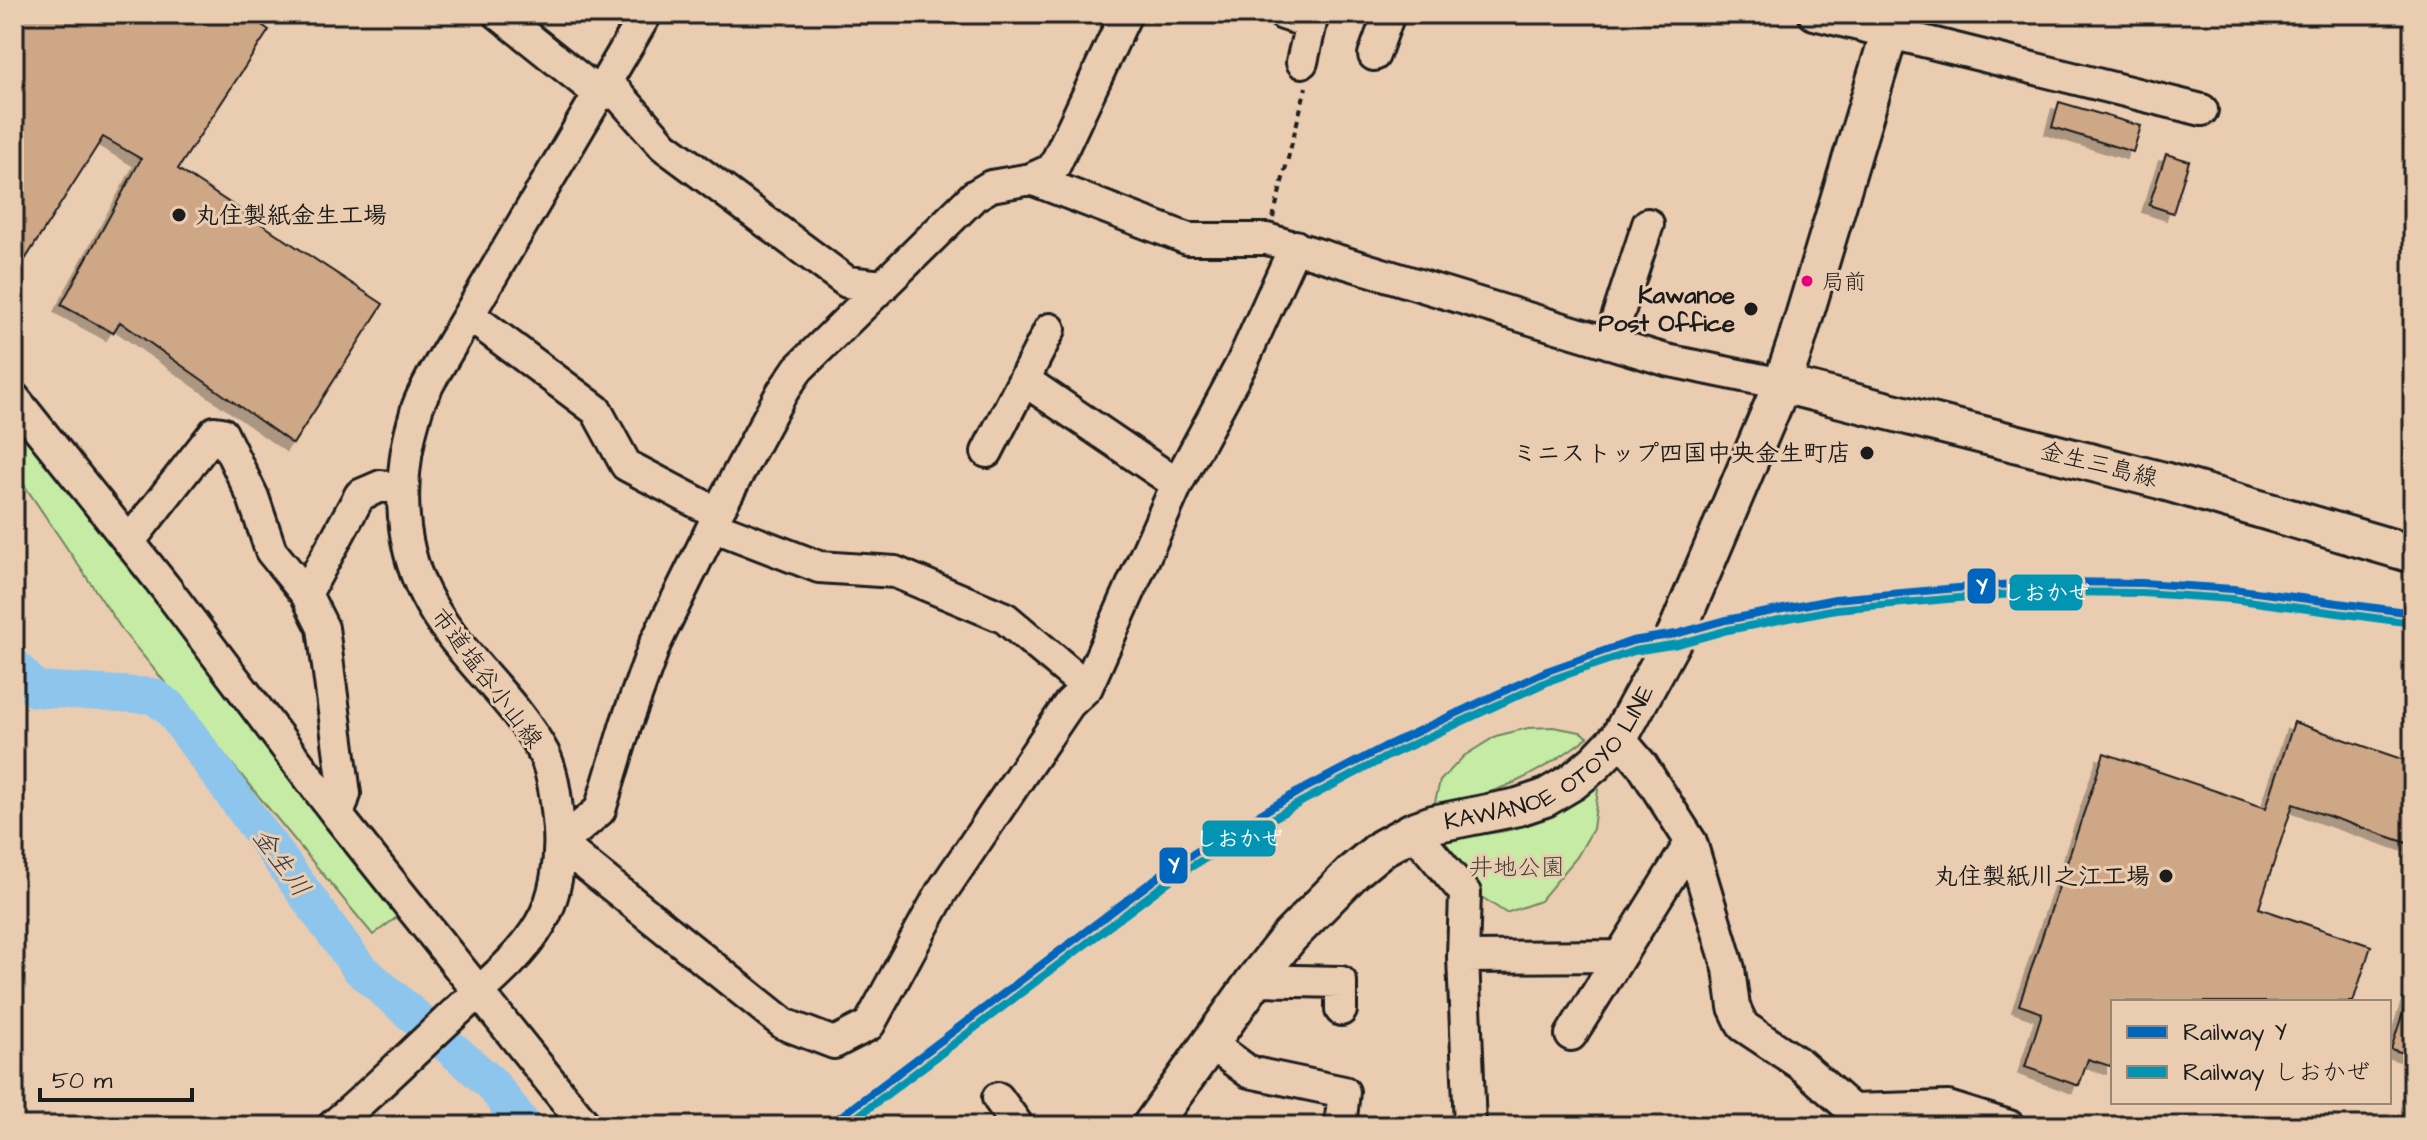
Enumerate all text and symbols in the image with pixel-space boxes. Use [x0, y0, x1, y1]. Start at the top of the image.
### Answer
place label: 丸住製紙金生工場 [195, 199, 387, 233]
marker: 丸住製紙金生工場 [170, 206, 188, 224]
place label: 局前 [1822, 267, 1866, 298]
marker: 局前 [1799, 273, 1815, 289]
place label: Kawanoe Post Office [1598, 279, 1735, 341]
marker: Kawanoe Post Office [1742, 300, 1760, 318]
street label: 金生三島線 [2036, 434, 2161, 496]
place label: ミニストップ四国中央金生町店 [1513, 437, 1851, 471]
marker: ミニストップ四国中央金生町店 [1858, 444, 1876, 462]
line badge: Y [1966, 567, 1997, 605]
text: Y [1976, 572, 1988, 603]
line badge: しおかぜ [2008, 573, 2084, 612]
text: しおかぜ [2002, 578, 2090, 609]
street label: 市道塩谷小山線 [422, 601, 550, 756]
street label: KAWANOE OTOYO LINE [1441, 679, 1663, 839]
line badge: しおかぜ [1201, 819, 1277, 858]
water label: 金生川 [244, 820, 319, 905]
text: しおかぜ [1195, 824, 1283, 855]
line badge: Y [1158, 846, 1189, 885]
text: Y [1168, 851, 1180, 882]
park label: 井地公園 [1469, 851, 1565, 885]
place label: 丸住製紙川之江工場 [1934, 860, 2150, 894]
marker: 丸住製紙川之江工場 [2157, 867, 2175, 885]
legend [2111, 1000, 2391, 1104]
text: Railway Y [2183, 1016, 2287, 1051]
scale bar [40, 1052, 192, 1102]
text: Railway しおかぜ [2183, 1056, 2370, 1091]
text: 50 m [52, 1064, 113, 1098]

